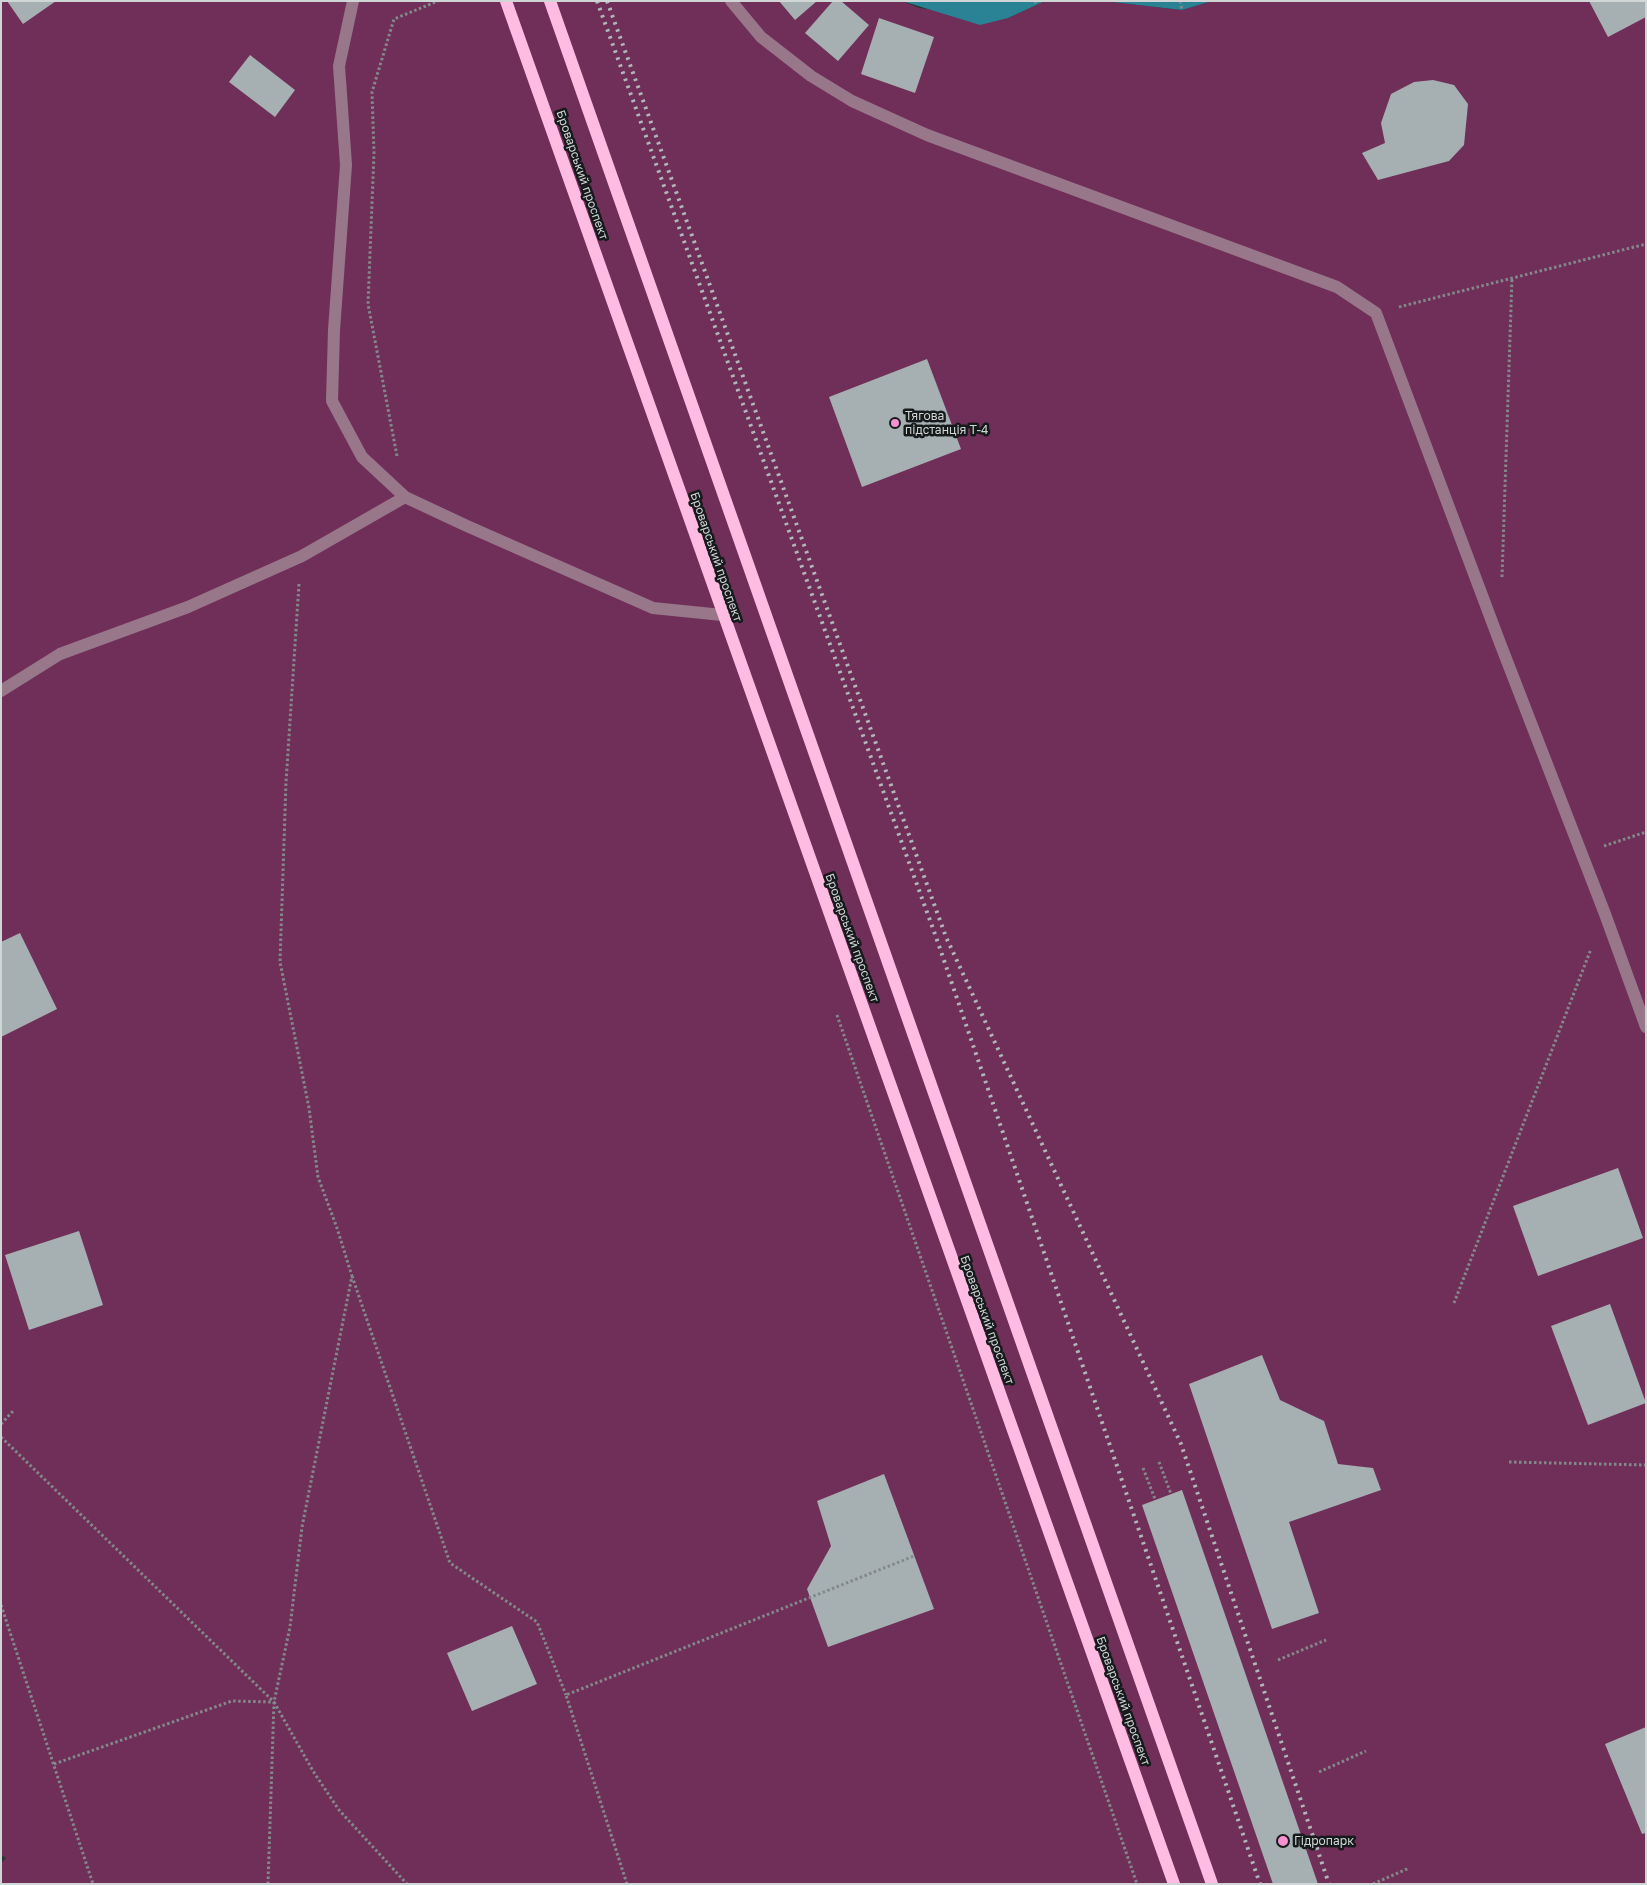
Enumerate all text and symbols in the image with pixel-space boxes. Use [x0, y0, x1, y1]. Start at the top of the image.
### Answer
street label: Броварський проспект [553, 108, 611, 242]
place label: Тягова підстанція Т-4 [905, 409, 988, 437]
marker: Тягова підстанція Т-4 [889, 417, 901, 429]
street label: Броварський проспект [687, 490, 745, 624]
street label: Броварський проспект [822, 872, 882, 1004]
street label: Броварський проспект [957, 1254, 1017, 1386]
street label: Броварський проспект [1093, 1635, 1153, 1767]
marker: Гідропарк [1276, 1834, 1290, 1848]
place label: Гідропарк [1294, 1834, 1354, 1848]

